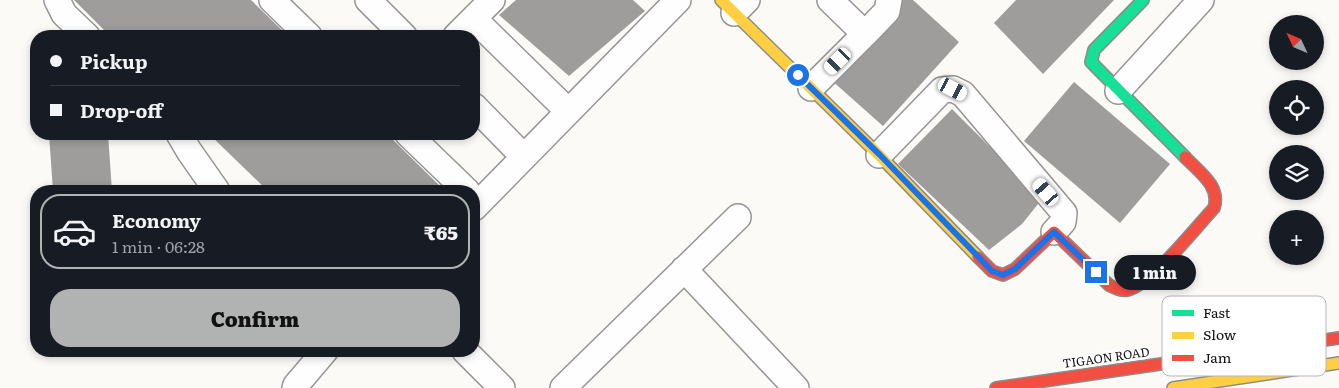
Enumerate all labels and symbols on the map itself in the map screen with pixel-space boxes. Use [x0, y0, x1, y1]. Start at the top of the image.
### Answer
north arrow [1269, 15, 1324, 70]
car [822, 45, 853, 77]
route start [787, 64, 809, 86]
car [936, 76, 969, 102]
car [1030, 176, 1061, 208]
callout: 1 min [1114, 254, 1196, 290]
route end [1085, 261, 1107, 283]
legend [1162, 296, 1326, 376]
text: Fast [1203, 302, 1231, 322]
text: Slow [1203, 324, 1236, 344]
street label: TIGAON ROAD [1061, 342, 1151, 372]
text: Jam [1203, 347, 1232, 367]

